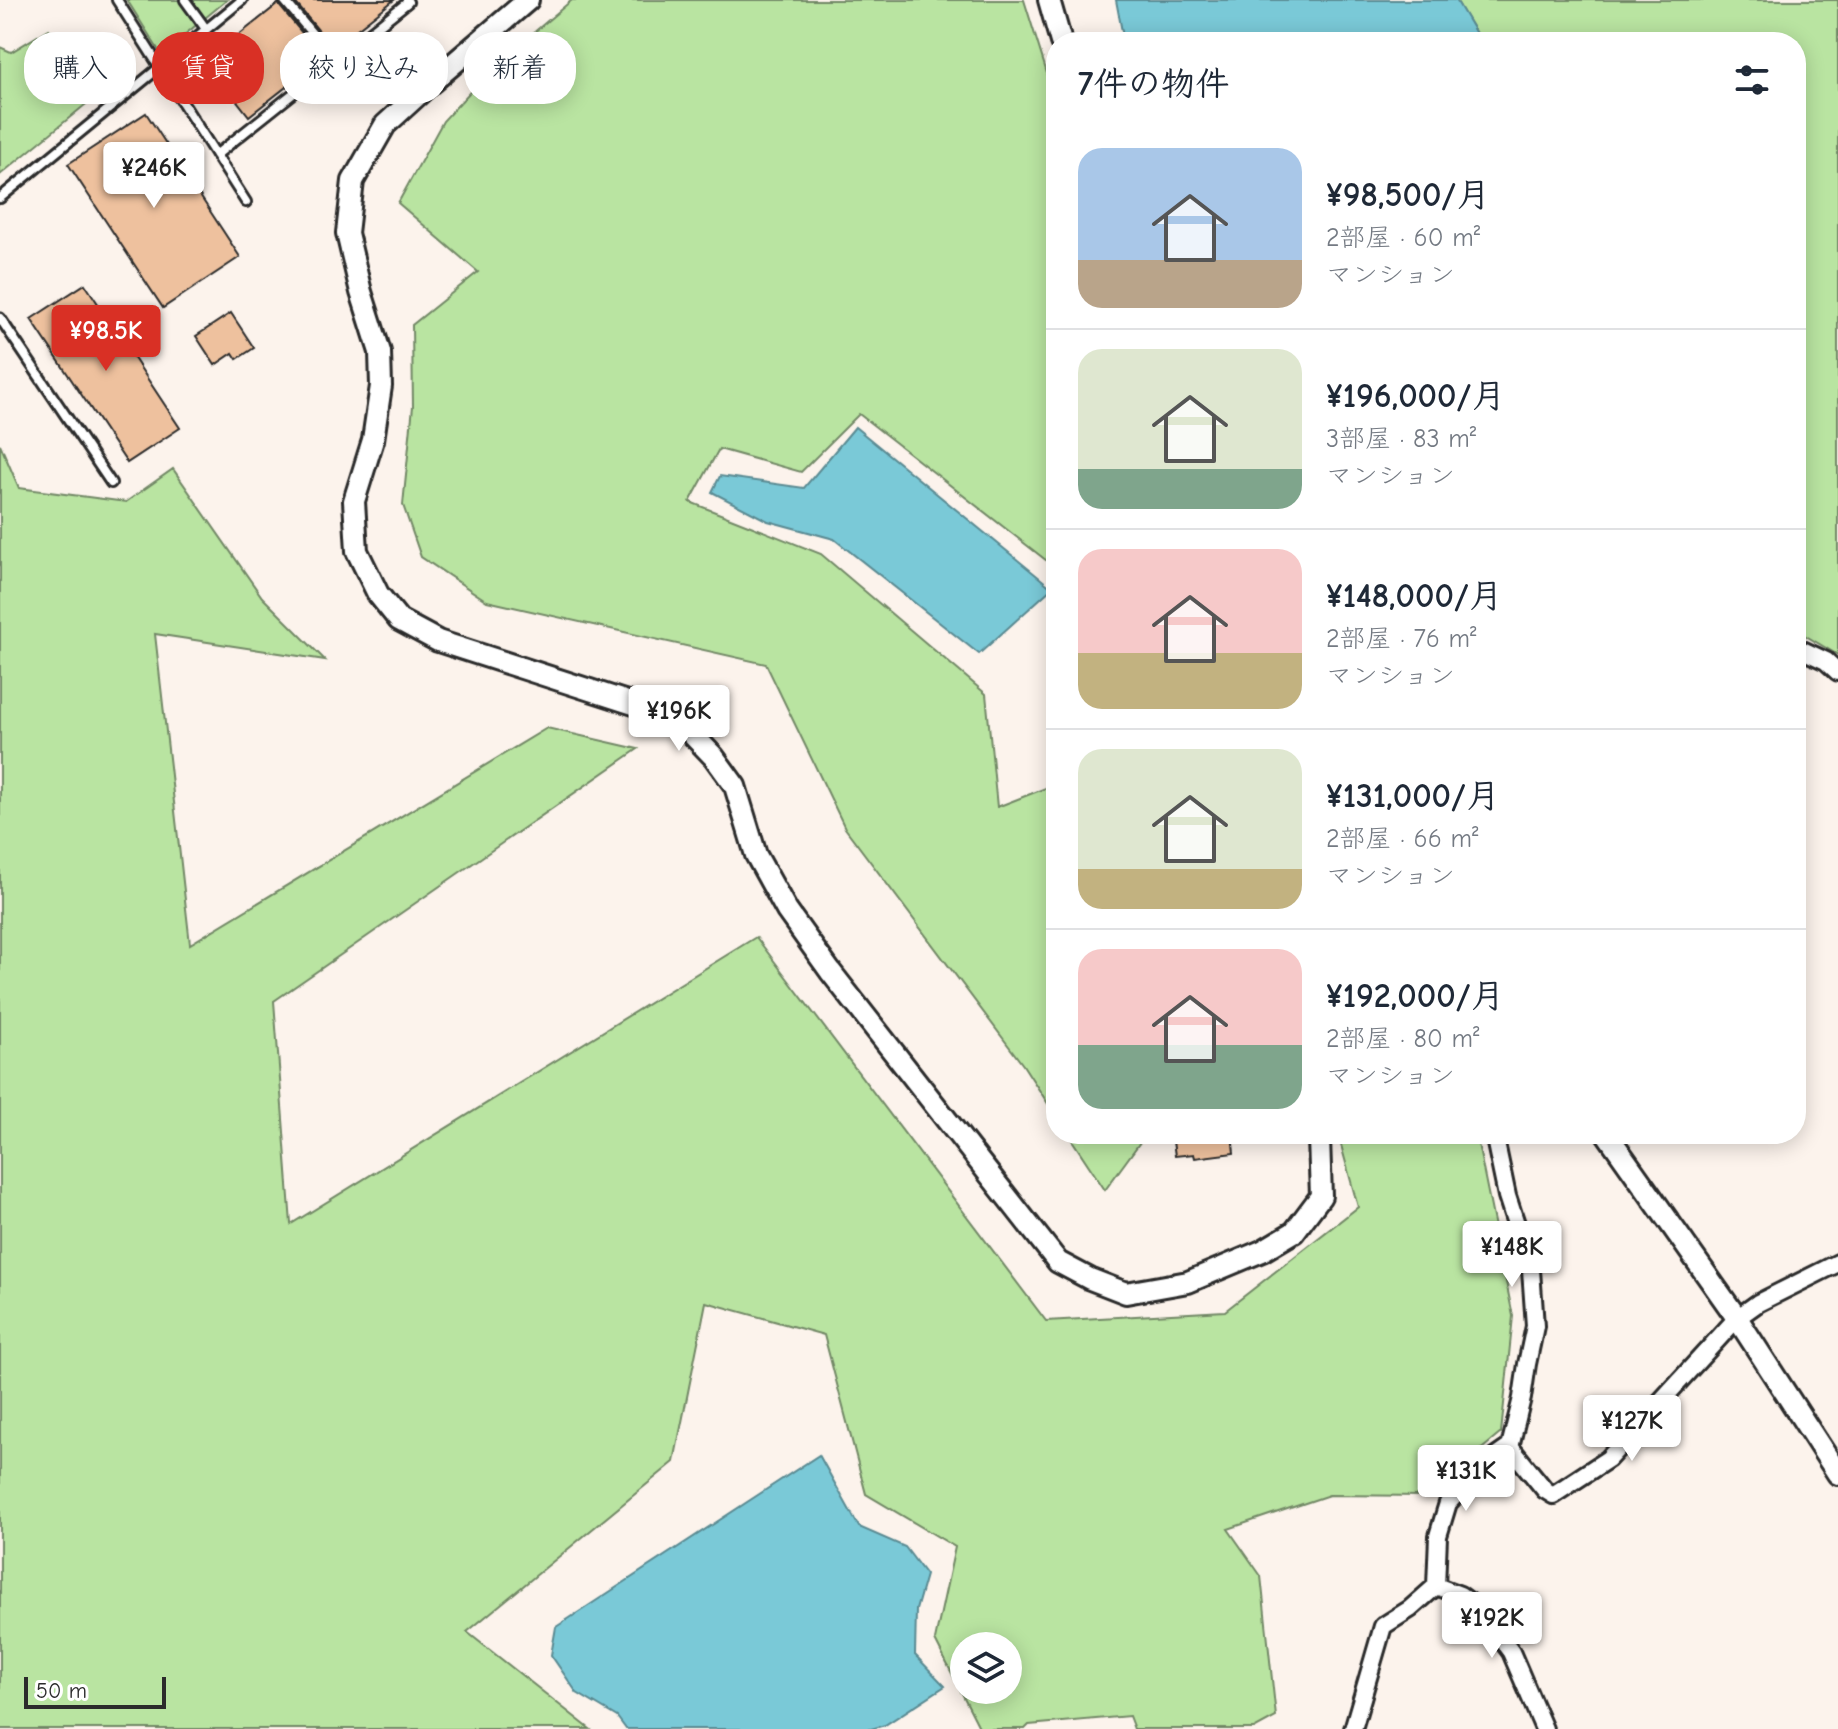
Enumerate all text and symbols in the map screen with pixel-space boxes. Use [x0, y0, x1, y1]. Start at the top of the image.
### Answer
chip: 購入 [24, 32, 136, 104]
chip: 賃貸 [152, 32, 264, 104]
chip: 絞り込み [280, 32, 448, 104]
chip: 新着 [464, 32, 576, 104]
icon: filters [1730, 58, 1774, 102]
text: 7件の物件 [1078, 64, 1229, 104]
pin: ¥246K [98, 142, 210, 210]
text: ¥246K [121, 153, 187, 183]
text: ¥98,500/月 [1326, 175, 1490, 215]
icon: home [1142, 180, 1238, 276]
text: 2部屋 · 60 m² [1326, 223, 1480, 253]
text: マンション [1326, 260, 1455, 290]
pin: ¥98.5K [41, 305, 171, 373]
text: ¥98.5K [70, 316, 142, 346]
text: ¥196,000/月 [1326, 376, 1505, 416]
icon: home [1142, 381, 1238, 477]
text: 3部屋 · 83 m² [1326, 424, 1476, 454]
text: マンション [1326, 461, 1455, 491]
text: ¥148,000/月 [1326, 576, 1503, 616]
icon: home [1142, 581, 1238, 677]
text: 2部屋 · 76 m² [1326, 624, 1476, 654]
text: マンション [1326, 661, 1455, 691]
pin: ¥196K [623, 685, 735, 753]
text: ¥196K [647, 696, 711, 726]
text: ¥131,000/月 [1326, 776, 1500, 816]
icon: home [1142, 781, 1238, 877]
text: 2部屋 · 66 m² [1326, 824, 1478, 854]
text: マンション [1326, 861, 1455, 891]
text: ¥192,000/月 [1326, 976, 1505, 1016]
icon: home [1142, 981, 1238, 1077]
text: 2部屋 · 80 m² [1326, 1024, 1479, 1054]
text: マンション [1326, 1061, 1455, 1091]
pin: ¥148K [1456, 1221, 1568, 1289]
text: ¥148K [1481, 1232, 1543, 1262]
pin: ¥127K [1576, 1395, 1688, 1463]
text: ¥127K [1601, 1406, 1663, 1436]
pin: ¥131K [1410, 1445, 1522, 1513]
text: ¥131K [1436, 1456, 1496, 1486]
pin: ¥192K [1436, 1592, 1548, 1660]
text: ¥192K [1460, 1603, 1524, 1633]
map controls [950, 1632, 1022, 1704]
button: layers [950, 1632, 1022, 1704]
scale bar [24, 1673, 166, 1709]
text: 50 m [36, 1678, 87, 1704]

